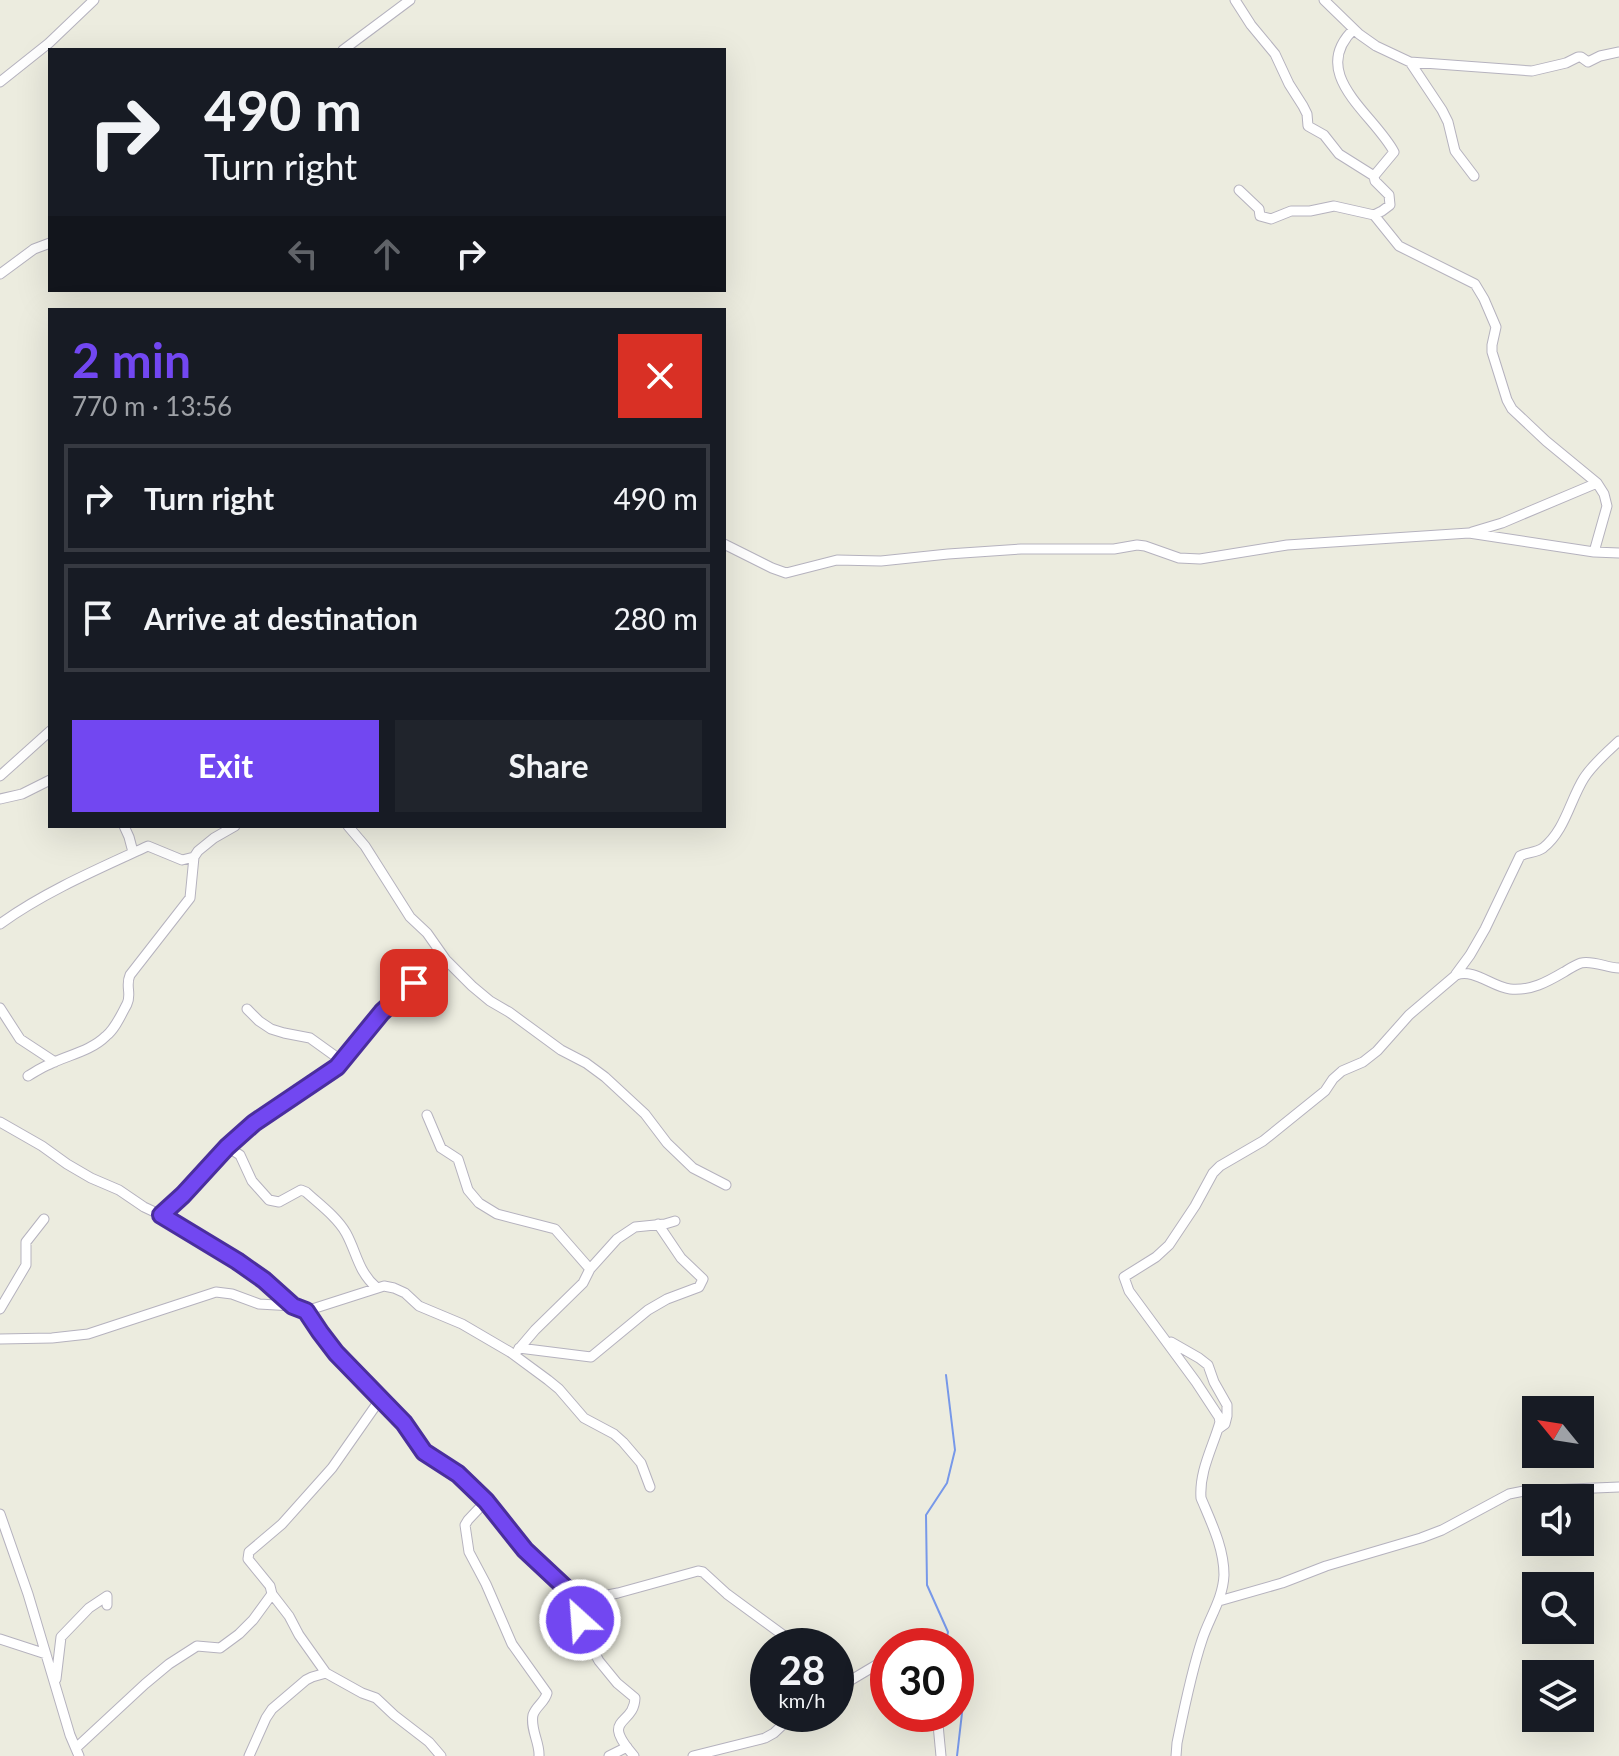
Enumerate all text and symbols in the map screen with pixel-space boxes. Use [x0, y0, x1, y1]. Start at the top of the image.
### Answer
text: 490 m [204, 76, 362, 143]
icon: right [72, 80, 176, 184]
text: Turn right [204, 144, 357, 188]
icon: left [281, 232, 325, 276]
icon: ahead [365, 232, 409, 276]
icon: right [449, 232, 493, 276]
text: 2 min [72, 331, 191, 388]
button: close [618, 334, 702, 418]
text: 770 m · 13:56 [72, 390, 232, 422]
icon: right [76, 476, 120, 520]
text: Turn right [144, 480, 274, 516]
text: 490 m [613, 480, 698, 516]
icon: arrive [76, 596, 120, 640]
text: Arrive at destination [144, 600, 418, 636]
text: 280 m [613, 600, 698, 636]
button: Exit [72, 720, 379, 812]
button: Share [395, 720, 702, 812]
pin [380, 949, 448, 1017]
icon: arrive [392, 961, 436, 1005]
north arrow [1522, 1396, 1594, 1468]
map controls [1522, 1396, 1594, 1732]
button: sound [1522, 1484, 1594, 1556]
button: search [1522, 1572, 1594, 1644]
position arrow [538, 1578, 622, 1662]
speed limit sign: 30 [870, 1628, 974, 1732]
text: 28 [779, 1646, 825, 1694]
button: layers [1522, 1660, 1594, 1732]
text: km/h [779, 1688, 825, 1712]

